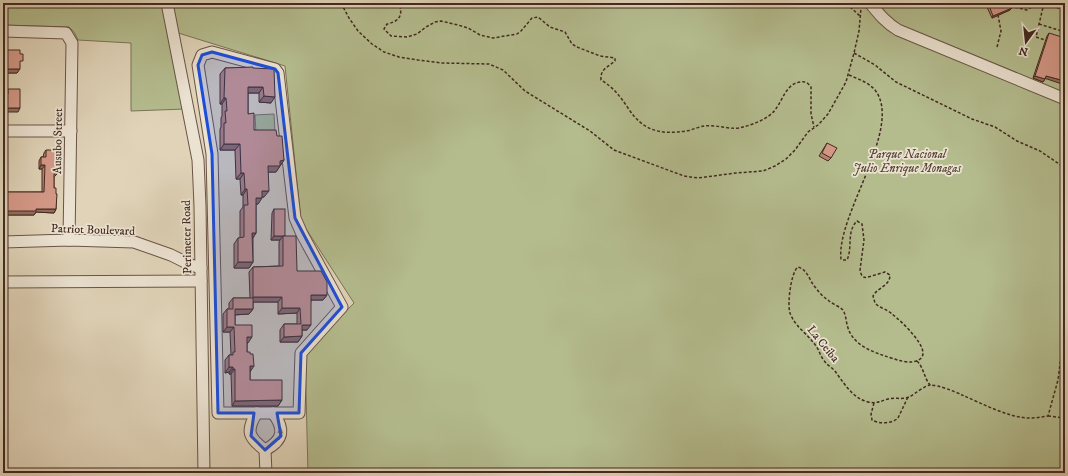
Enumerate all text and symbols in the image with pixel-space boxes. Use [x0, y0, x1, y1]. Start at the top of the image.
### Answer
north arrow [1006, 22, 1046, 62]
text: N [1017, 43, 1030, 59]
street label: Ausubo Street [50, 108, 66, 174]
park label: Parque Nacional Julio Enrique Monagas [853, 147, 961, 176]
street label: Perimeter Road [179, 200, 195, 274]
street label: Patriot Boulevard [51, 221, 135, 239]
street label: La Ceiba [804, 323, 843, 366]
one-way arrow [277, 427, 283, 440]

